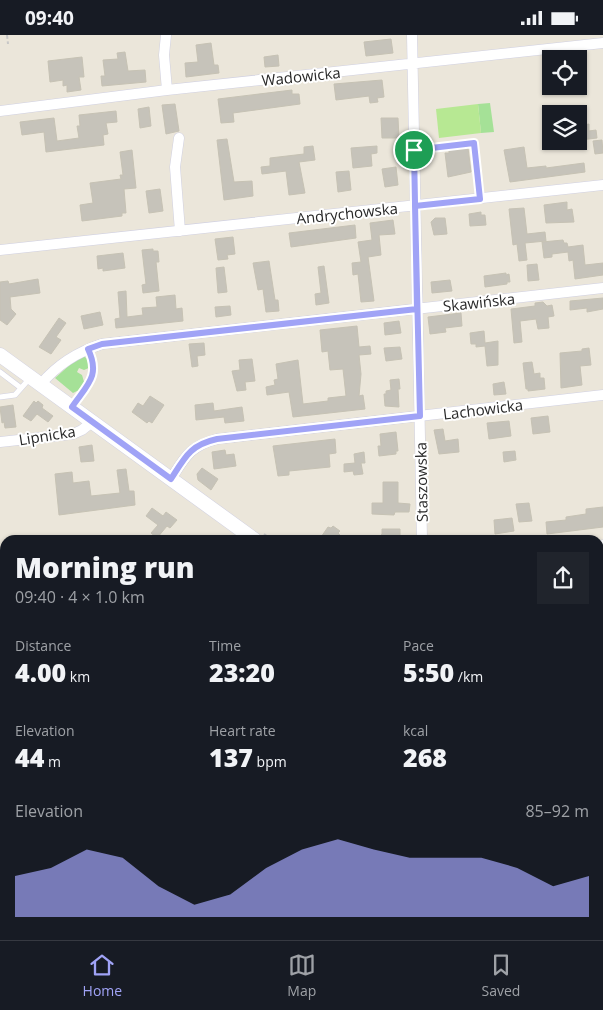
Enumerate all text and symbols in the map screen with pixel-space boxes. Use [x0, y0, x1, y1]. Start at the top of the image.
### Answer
text: 09:40 [25, 5, 74, 31]
map controls [542, 50, 587, 150]
button: locate [542, 50, 587, 95]
street label: Wadowicka [261, 62, 341, 90]
button: layers [542, 105, 587, 150]
pin [393, 129, 435, 171]
icon: arrive [400, 136, 428, 164]
street label: Andrychowska [295, 198, 399, 228]
street label: Skawińska [442, 288, 516, 316]
street label: Lachowicka [442, 394, 524, 424]
street label: Lipnicka [17, 421, 77, 449]
street label: Staszowska [410, 442, 432, 522]
text: Morning run [15, 548, 195, 586]
button: share [537, 552, 589, 604]
text: 09:40 · 4 × 1.0 km [15, 586, 145, 608]
text: Distance [15, 636, 71, 655]
text: Time [209, 636, 241, 655]
text: Pace [403, 636, 434, 655]
text: 4.00 [15, 655, 66, 689]
text: 23:20 [209, 655, 275, 689]
text: 5:50 [403, 655, 454, 689]
text: km [66, 667, 90, 686]
text: /km [454, 667, 483, 686]
text: Elevation [15, 721, 74, 740]
text: Heart rate [209, 721, 276, 740]
text: kcal [403, 721, 428, 740]
text: 44 [15, 740, 44, 774]
text: 137 [209, 740, 253, 774]
text: 268 [403, 740, 447, 774]
text: m [44, 752, 61, 771]
text: bpm [253, 752, 287, 771]
text: Elevation [15, 800, 83, 822]
text: 85–92 m [525, 800, 589, 822]
tab: Home [83, 951, 122, 1000]
tab: Map [287, 951, 316, 1000]
tab: Saved [481, 951, 520, 1000]

